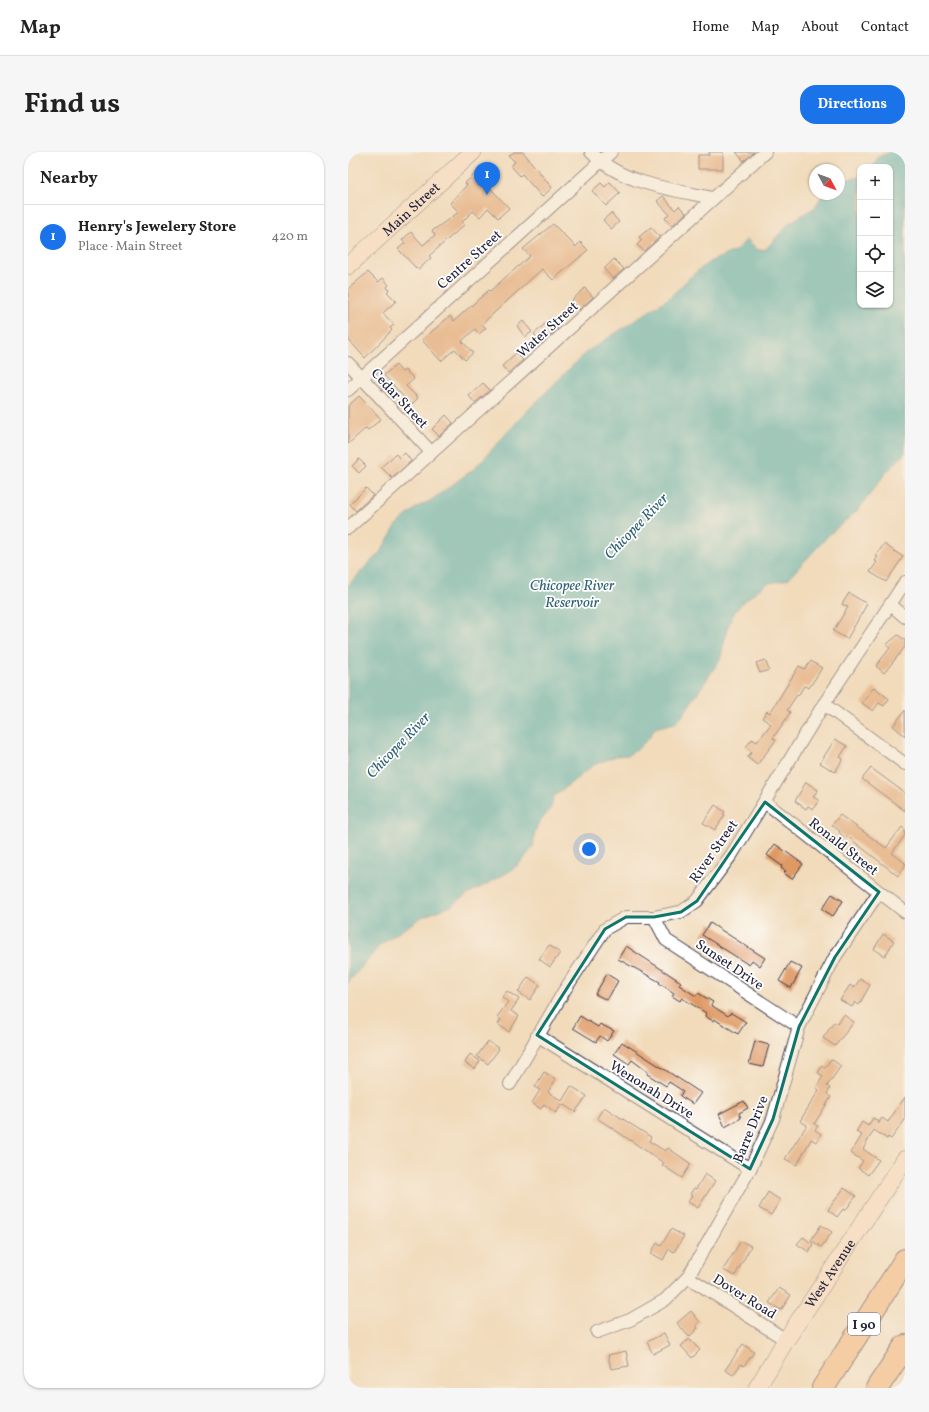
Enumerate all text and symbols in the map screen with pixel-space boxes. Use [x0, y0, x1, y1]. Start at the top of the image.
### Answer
text: Map [20, 15, 61, 41]
text: Home [692, 18, 729, 37]
text: Map [751, 18, 779, 37]
text: About [801, 18, 839, 37]
text: Contact [861, 18, 909, 37]
text: Find us [24, 85, 120, 124]
button: Directions [800, 85, 905, 124]
pin: 1 [474, 162, 500, 195]
north arrow [809, 164, 845, 200]
map controls [857, 164, 893, 308]
button: + [857, 164, 893, 200]
text: Nearby [40, 167, 98, 190]
street label: Main Street [379, 178, 445, 241]
button: − [857, 200, 893, 236]
text: Henry's Jewelery Store [78, 217, 236, 238]
street label: Centre Street [434, 226, 507, 294]
text: 1 [50, 228, 56, 246]
text: 420 m [271, 228, 308, 246]
button: locate [857, 236, 893, 272]
text: Place · Main Street [78, 238, 183, 256]
button: layers [857, 272, 893, 308]
street label: Water Street [513, 297, 583, 363]
street label: Cedar Street [366, 365, 432, 433]
water label: Chicopee River [600, 489, 674, 565]
water label: Chicopee River Reservoir [530, 576, 615, 614]
water label: Chicopee River [362, 708, 436, 784]
street label: Ronald Street [804, 814, 882, 880]
street label: River Street [685, 816, 743, 887]
your location [579, 839, 599, 859]
street label: Sunset Drive [691, 935, 767, 995]
street label: Wenonah Drive [605, 1057, 697, 1124]
street label: Barre Drive [729, 1093, 774, 1166]
street label: West Avenue [801, 1235, 861, 1312]
street label: Dover Road [709, 1270, 780, 1324]
road number: I 90 [848, 1313, 880, 1335]

